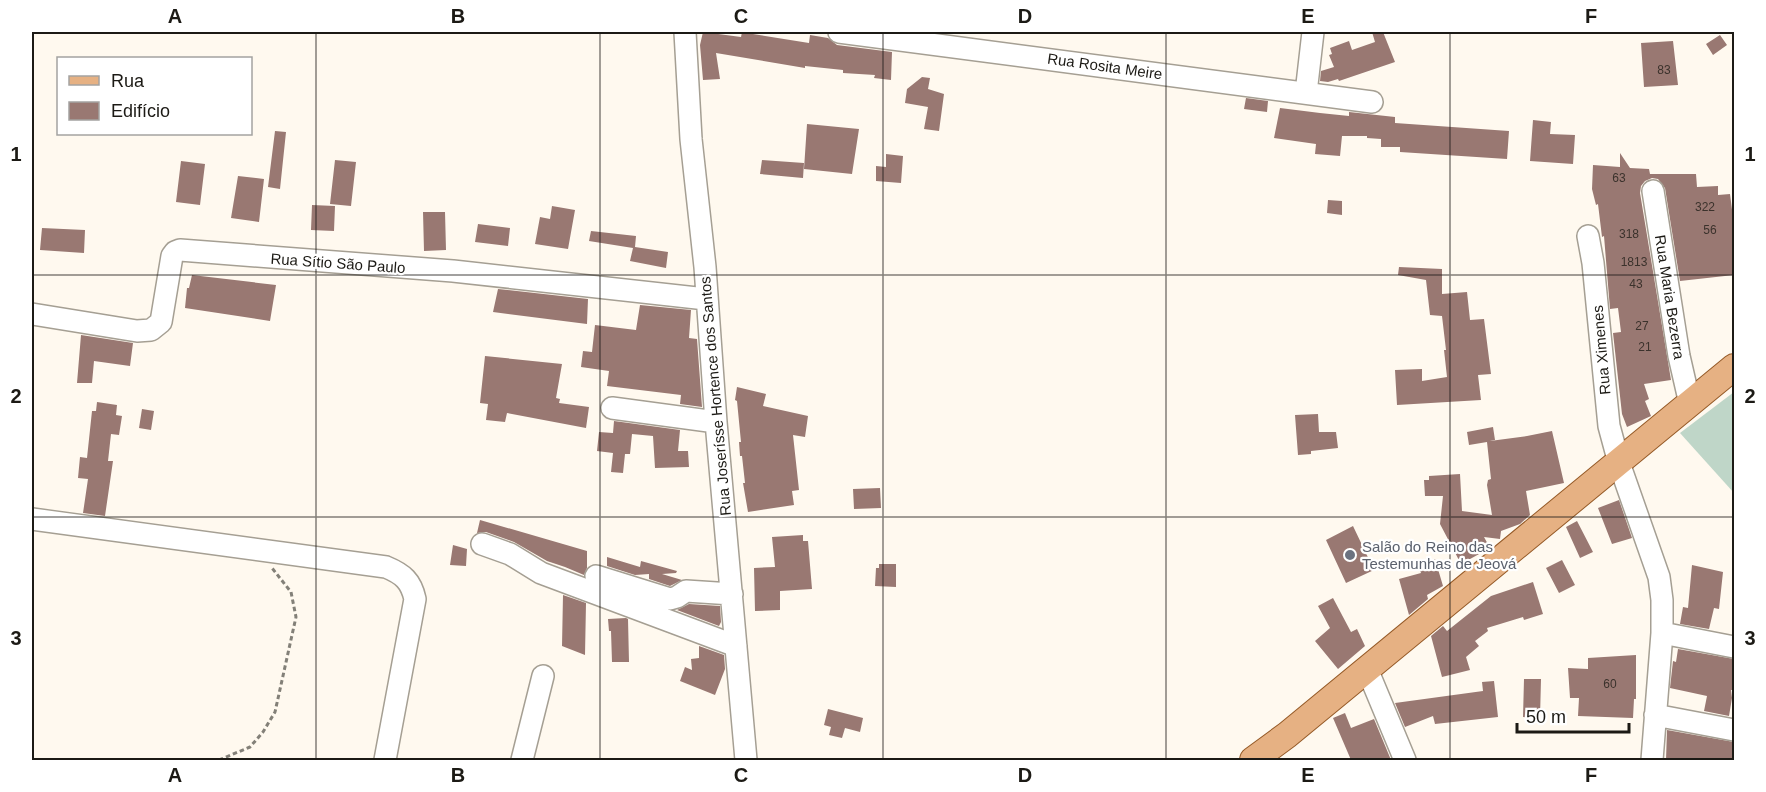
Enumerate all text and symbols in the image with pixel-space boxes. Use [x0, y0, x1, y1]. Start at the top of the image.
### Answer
text: A [168, 5, 182, 27]
text: B [451, 5, 465, 27]
text: C [734, 5, 748, 27]
text: D [1018, 5, 1032, 27]
text: E [1301, 5, 1315, 27]
text: F [1585, 5, 1597, 27]
street label: Rua Rosita Meire [1046, 50, 1164, 82]
legend [57, 57, 252, 135]
house number: 83 [1657, 63, 1671, 77]
text: Rua [111, 71, 145, 91]
text: Edifício [111, 101, 170, 121]
text: 1 [10, 143, 22, 165]
text: 1 [1744, 143, 1756, 165]
house number: 63 [1612, 171, 1626, 185]
house number: 322 [1695, 200, 1715, 214]
house number: 56 [1703, 223, 1717, 237]
house number: 318 [1619, 227, 1639, 241]
street label: Rua Maria Bezerra [1652, 233, 1688, 361]
street label: Rua Sítio São Paulo [270, 250, 406, 276]
house number: 1813 [1621, 255, 1648, 269]
street label: Rua Joserísse Hortence dos Santos [696, 276, 734, 516]
house number: 43 [1629, 277, 1643, 291]
street label: Rua Ximenes [1589, 304, 1613, 396]
house number: 27 [1635, 319, 1649, 333]
house number: 21 [1638, 340, 1652, 354]
text: 2 [10, 385, 22, 407]
text: 2 [1744, 385, 1756, 407]
place label: Salão do Reino das Testemunhas de Jeová [1362, 538, 1517, 572]
marker: Salão do Reino das Testemunhas de Jeová [1343, 548, 1357, 562]
text: 3 [10, 627, 22, 649]
text: 3 [1744, 627, 1756, 649]
house number: 60 [1603, 677, 1617, 691]
scale bar [1517, 696, 1630, 734]
text: 50 m [1526, 707, 1566, 727]
text: A [168, 764, 182, 786]
text: B [451, 764, 465, 786]
text: C [734, 764, 748, 786]
text: D [1018, 764, 1032, 786]
text: E [1301, 764, 1315, 786]
text: F [1585, 764, 1597, 786]

